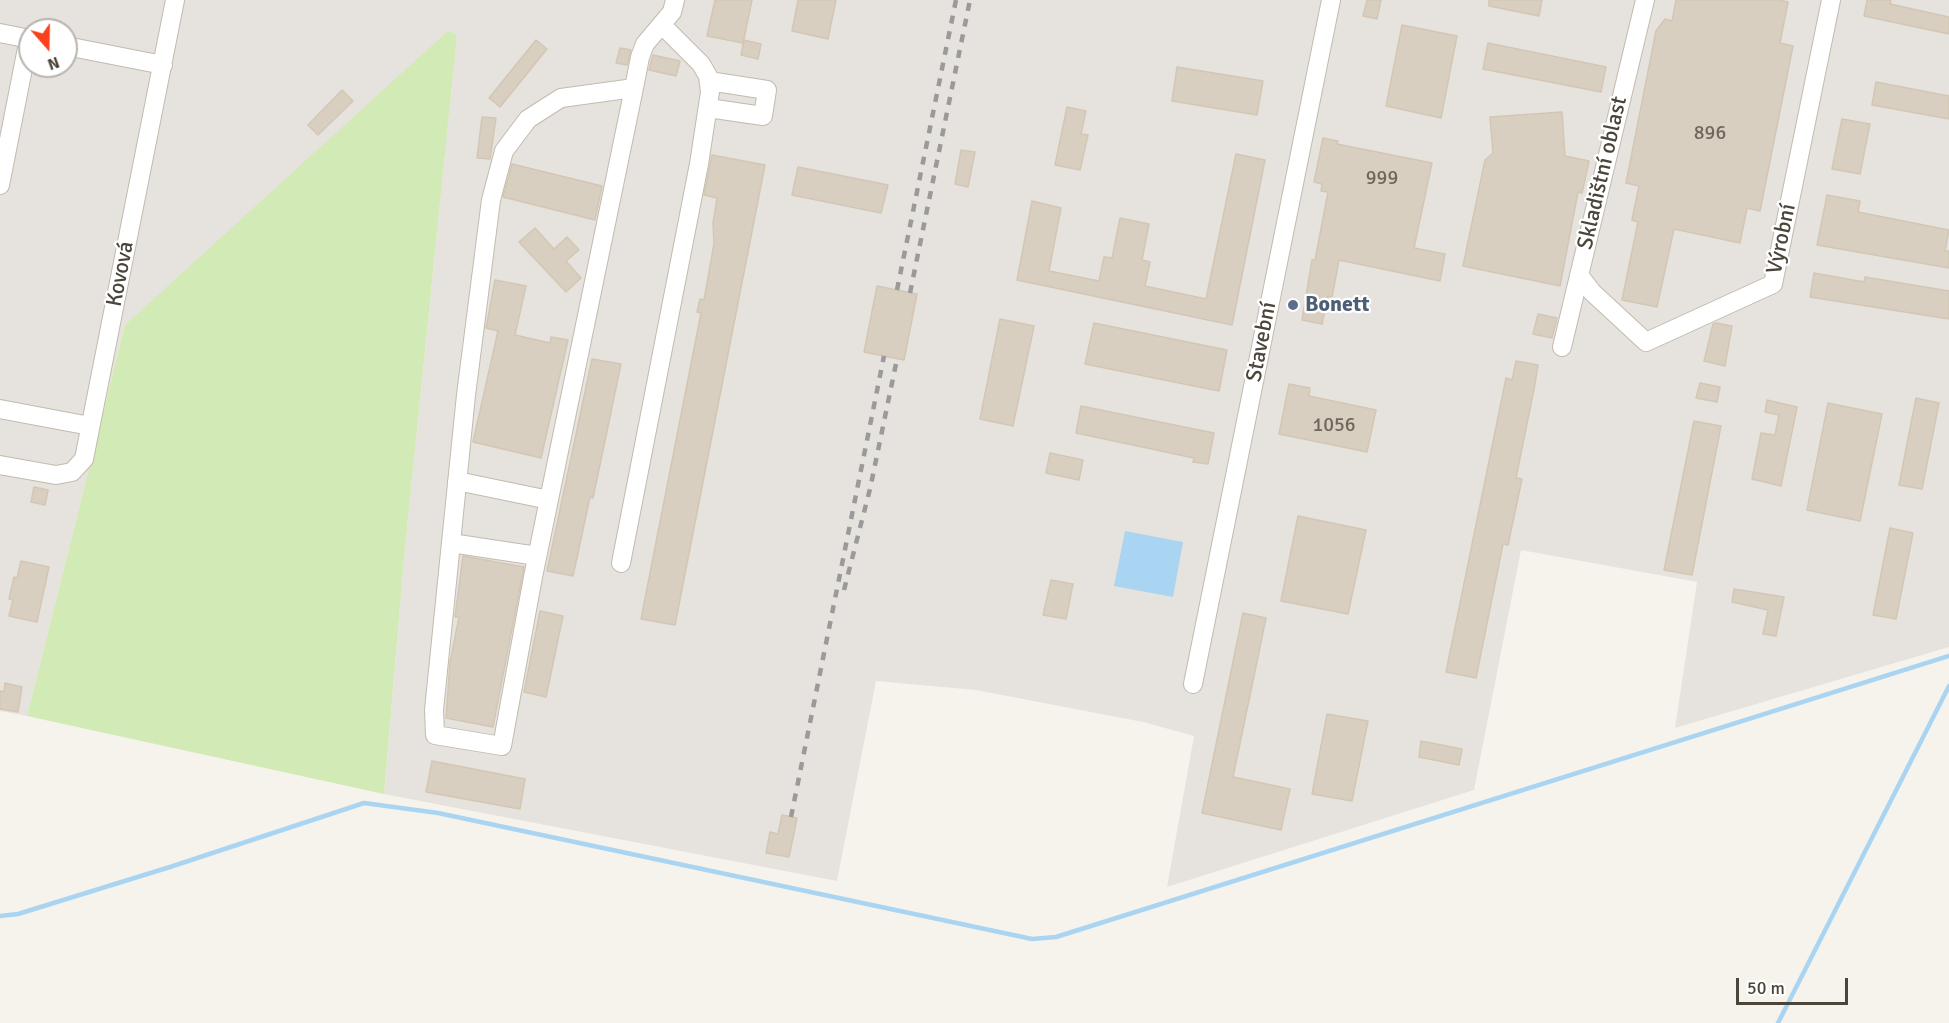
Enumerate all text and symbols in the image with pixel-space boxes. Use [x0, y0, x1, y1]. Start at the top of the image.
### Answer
north arrow [18, 18, 78, 78]
text: N [45, 52, 62, 74]
street label: Skladištní oblast [1573, 94, 1633, 252]
house number: 896 [1694, 122, 1726, 146]
house number: 999 [1366, 167, 1398, 191]
street label: Výrobní [1762, 201, 1802, 277]
street label: Kovová [102, 239, 140, 309]
place label: Bonett [1305, 292, 1369, 318]
marker: Bonett [1286, 298, 1300, 312]
street label: Stavební [1241, 300, 1283, 384]
house number: 1056 [1312, 414, 1356, 438]
scale bar [1739, 966, 1852, 1004]
text: 50 m [1747, 977, 1785, 999]

